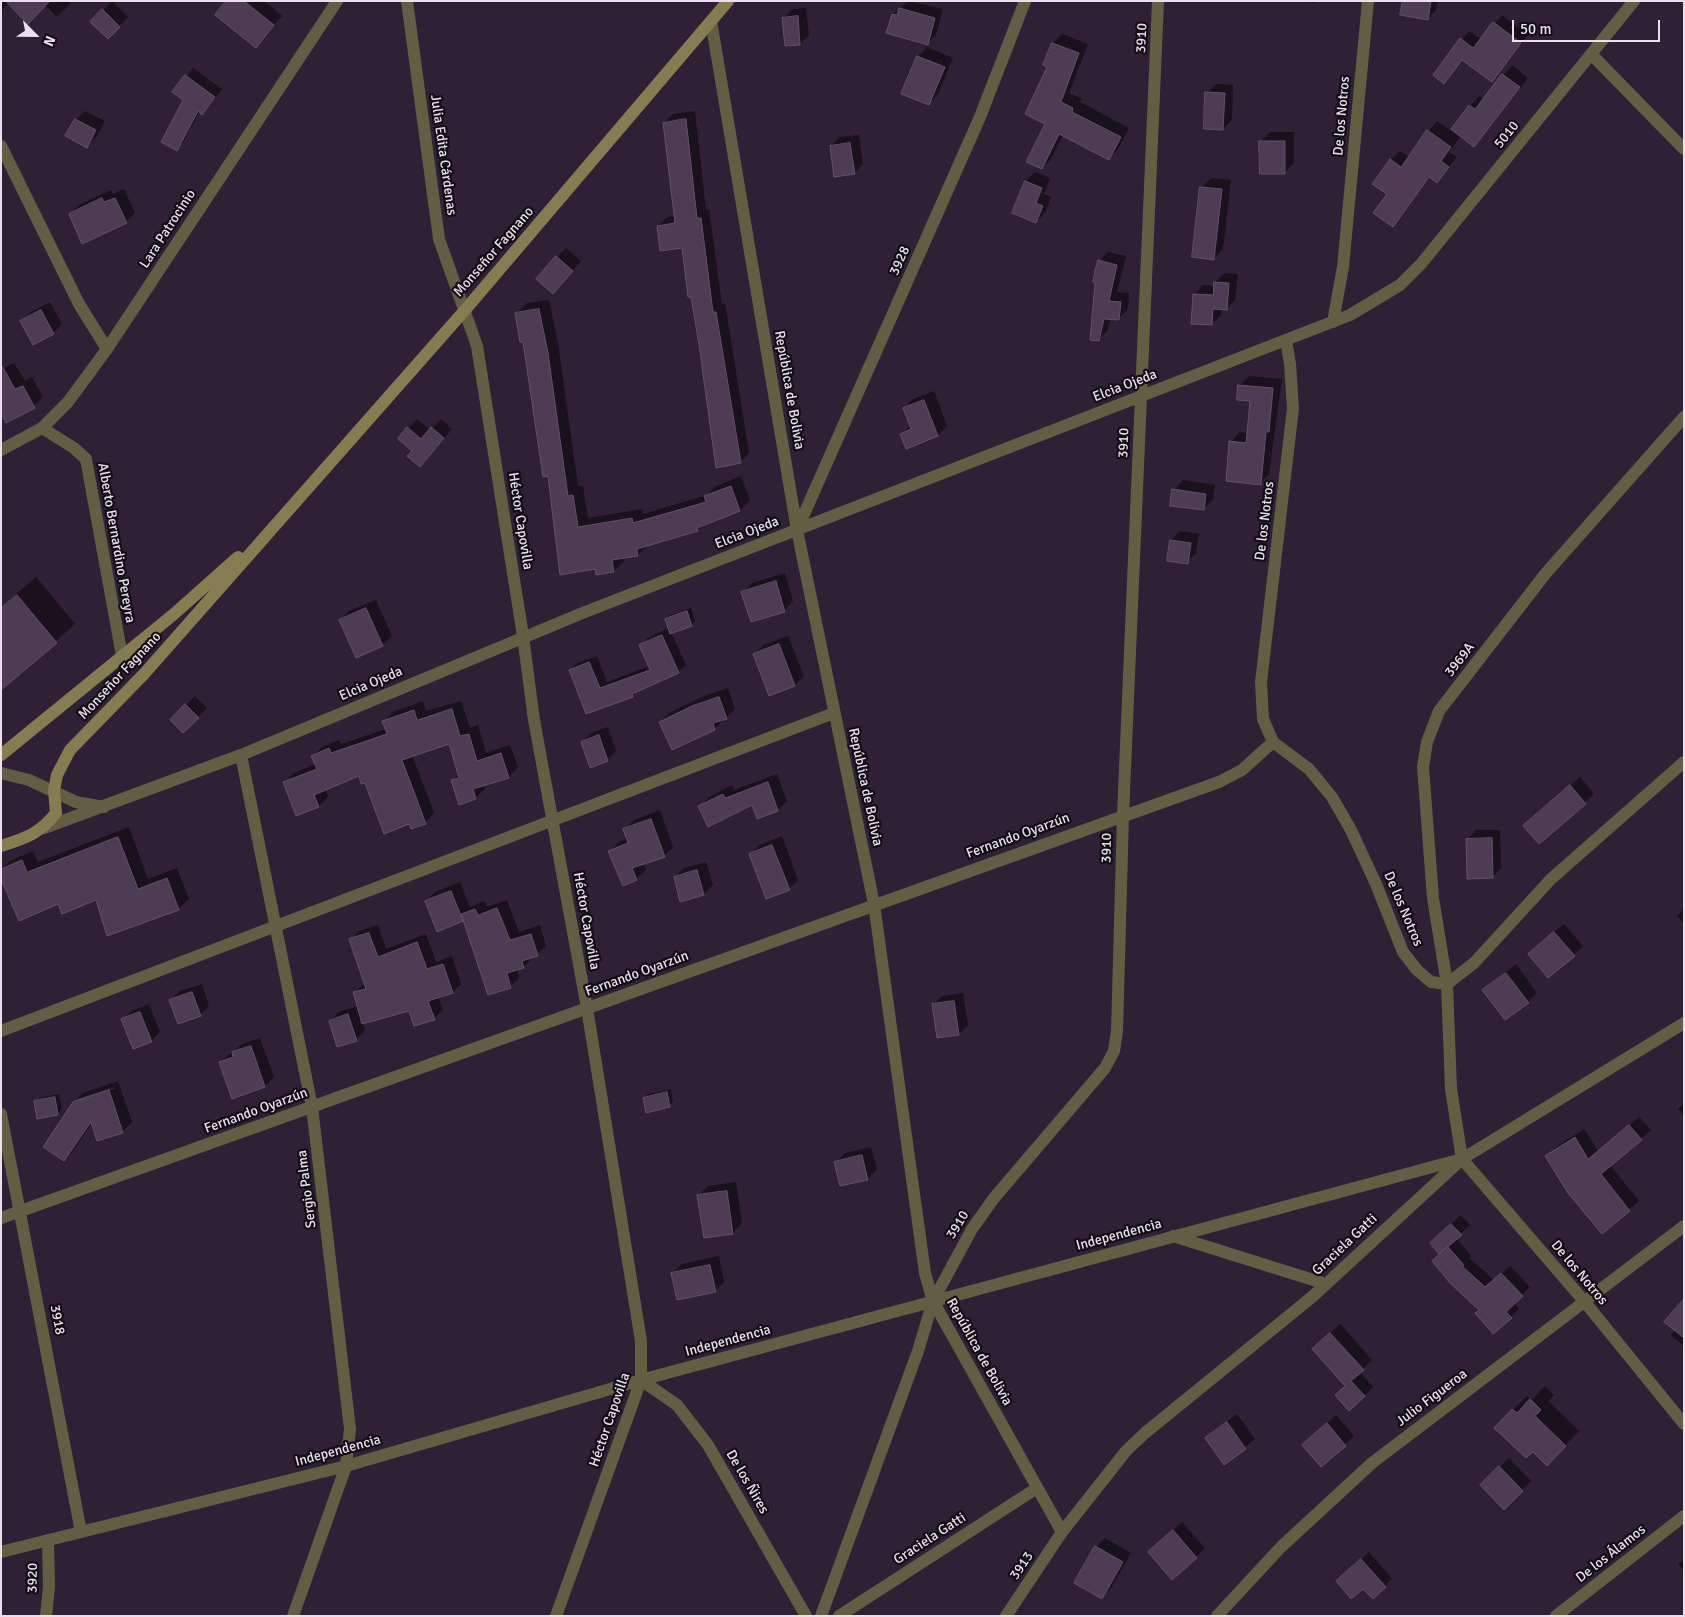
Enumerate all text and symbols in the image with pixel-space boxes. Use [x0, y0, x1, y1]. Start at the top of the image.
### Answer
north arrow [10, 10, 60, 60]
scale bar [1515, 10, 1662, 42]
text: 50 m [1520, 20, 1551, 38]
street label: 3910 [1133, 22, 1151, 54]
text: N [40, 33, 59, 49]
street label: De los Notros [1330, 76, 1354, 156]
street label: Julia Edita Cárdenas [426, 94, 460, 216]
street label: 5010 [1491, 118, 1523, 152]
street label: Lara Patrocinio [136, 187, 200, 271]
street label: Monseñor Fagnano [450, 204, 538, 300]
street label: 3928 [886, 244, 914, 278]
street label: República de Bolivia [770, 329, 808, 451]
street label: Elcia Ojeda [1091, 366, 1159, 406]
street label: 3910 [1115, 428, 1133, 458]
street label: Alberto Bernardino Pereyra [94, 462, 138, 624]
street label: Héctor Capovilla [504, 471, 536, 571]
street label: De los Notros [1252, 481, 1278, 561]
street label: Elcia Ojeda [713, 513, 781, 553]
street label: Monseñor Fagnano [75, 629, 165, 723]
street label: 3969A [1441, 640, 1479, 680]
street label: Elcia Ojeda [337, 663, 405, 705]
street label: República de Bolivia [844, 726, 886, 848]
street label: Fernando Oyarzún [964, 810, 1072, 862]
street label: 3910 [1098, 833, 1116, 863]
street label: De los Notros [1380, 869, 1426, 949]
street label: Héctor Capovilla [569, 871, 603, 971]
street label: Fernando Oyarzún [583, 948, 691, 1000]
street label: Fernando Oyarzún [202, 1085, 310, 1137]
street label: Sergio Palma [294, 1149, 320, 1229]
street label: 3910 [943, 1208, 973, 1242]
street label: Graciela Gatti [1309, 1211, 1381, 1279]
street label: Independencia [1074, 1216, 1164, 1254]
street label: De los Notros [1547, 1237, 1611, 1309]
street label: República de Bolivia [942, 1295, 1016, 1409]
street label: 3918 [46, 1304, 68, 1336]
street label: Independencia [683, 1322, 773, 1360]
street label: Julio Figueroa [1393, 1366, 1471, 1430]
street label: Héctor Capovilla [586, 1371, 634, 1469]
street label: Independencia [293, 1432, 383, 1470]
street label: De los Ñires [722, 1447, 772, 1517]
street label: Graciela Gatti [891, 1509, 969, 1569]
street label: De los Álamos [1573, 1522, 1649, 1586]
street label: 3913 [1007, 1549, 1037, 1583]
street label: 3920 [24, 1563, 42, 1593]

